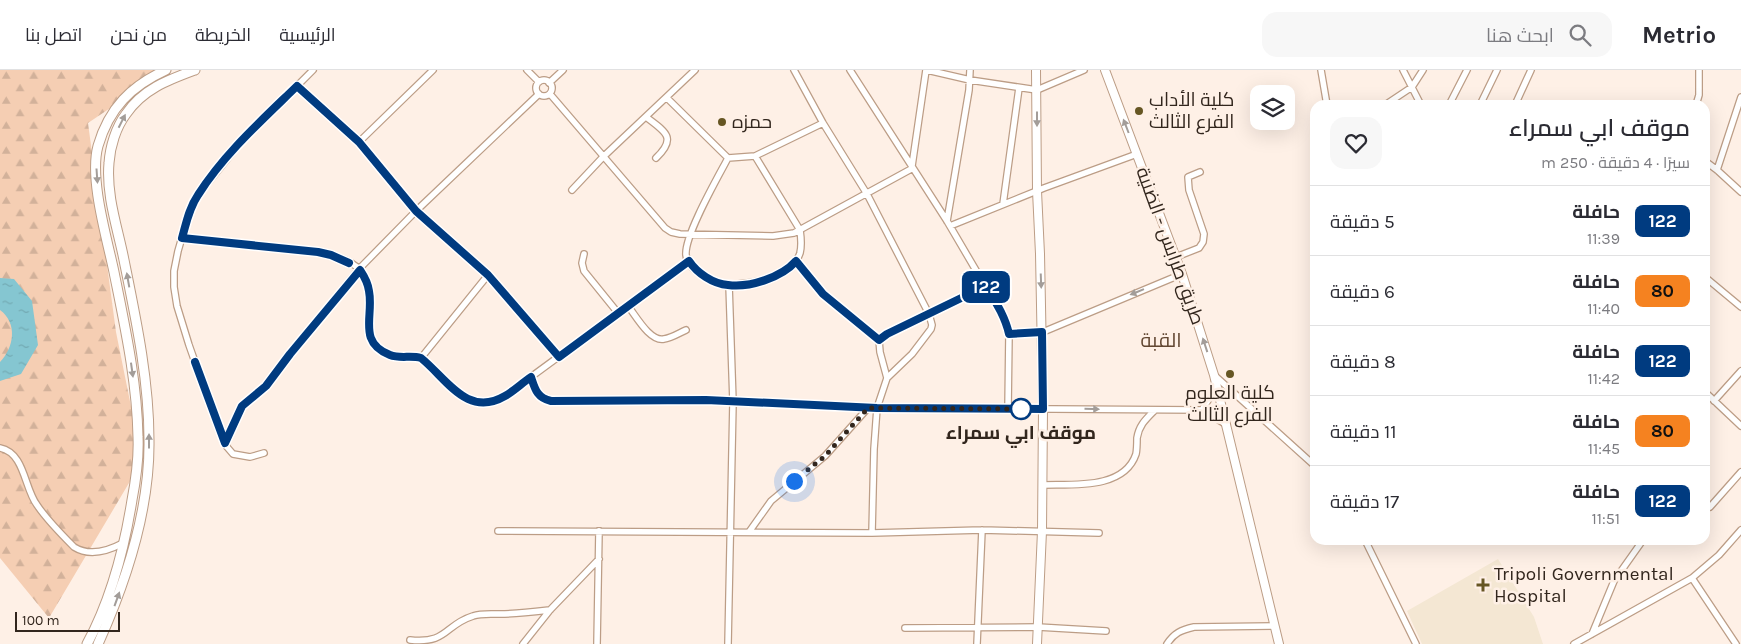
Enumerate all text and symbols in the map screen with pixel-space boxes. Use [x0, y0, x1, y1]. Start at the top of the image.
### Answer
search box [1262, 12, 1612, 57]
icon: search [1566, 21, 1594, 49]
text: Metrio [1642, 21, 1716, 49]
text: اتصل بنا [25, 24, 82, 46]
text: من نحن [110, 24, 167, 46]
text: الخريطة [195, 24, 251, 46]
text: الرئيسية [279, 24, 336, 46]
text: ابحث هنا [1486, 25, 1554, 47]
map controls [1250, 85, 1295, 130]
button: layers [1250, 85, 1295, 130]
place label: كلية الأداب الفرع الثالث [1149, 89, 1234, 135]
marker: كلية الأداب الفرع الثالث [1133, 105, 1145, 117]
place label: حمزه [732, 111, 772, 133]
one-way arrow [1033, 111, 1041, 127]
one-way arrow [118, 114, 126, 129]
text: موقف ابي سمراء [1509, 114, 1690, 142]
marker: حمزه [716, 116, 728, 128]
button: heart [1330, 117, 1382, 169]
one-way arrow [1122, 119, 1130, 133]
text: سيرًا · 4 دقيقة · 250 m [1541, 153, 1690, 172]
street label: طريق طرابس - الضنية [1130, 164, 1209, 328]
one-way arrow [93, 168, 101, 184]
text: حافلة [1572, 201, 1620, 223]
text: 122 [1648, 210, 1677, 232]
text: 5 دقيقة [1330, 211, 1395, 233]
text: 11:39 [1587, 229, 1620, 248]
line badge: 122 [957, 271, 1015, 303]
text: حافلة [1572, 271, 1620, 293]
one-way arrow [124, 272, 132, 287]
one-way arrow [1037, 273, 1045, 289]
text: 122 [972, 276, 1000, 298]
text: 80 [1651, 280, 1674, 302]
text: 6 دقيقة [1330, 281, 1395, 303]
one-way arrow [1129, 288, 1144, 296]
text: 11:40 [1587, 299, 1620, 318]
district label: القبة [1140, 329, 1182, 352]
one-way arrow [1200, 337, 1208, 352]
text: حافلة [1572, 341, 1620, 363]
text: 122 [1648, 350, 1677, 372]
text: 8 دقيقة [1330, 351, 1396, 373]
one-way arrow [128, 362, 136, 378]
marker: كلية العلوم الفرع الثالث [1224, 368, 1236, 380]
text: 11:42 [1588, 369, 1620, 388]
place label: كلية العلوم الفرع الثالث [1185, 382, 1275, 428]
marker: موقف ابي سمراء [1010, 398, 1032, 420]
one-way arrow [1084, 405, 1100, 413]
text: حافلة [1572, 411, 1620, 433]
text: 80 [1651, 420, 1674, 442]
text: 11 دقيقة [1330, 421, 1397, 443]
place label: موقف ابي سمراء [946, 422, 1096, 448]
one-way arrow [145, 432, 153, 448]
text: 11:45 [1588, 439, 1620, 458]
your location [782, 469, 807, 494]
text: حافلة [1572, 481, 1620, 503]
text: 122 [1648, 490, 1677, 512]
text: 17 دقيقة [1330, 491, 1399, 513]
text: 11:51 [1591, 509, 1620, 528]
place label: Tripoli Governmental Hospital [1494, 563, 1674, 607]
marker: Tripoli Governmental Hospital [1476, 578, 1490, 592]
one-way arrow [113, 591, 121, 606]
scale bar [15, 609, 120, 632]
text: 100 m [22, 612, 60, 629]

